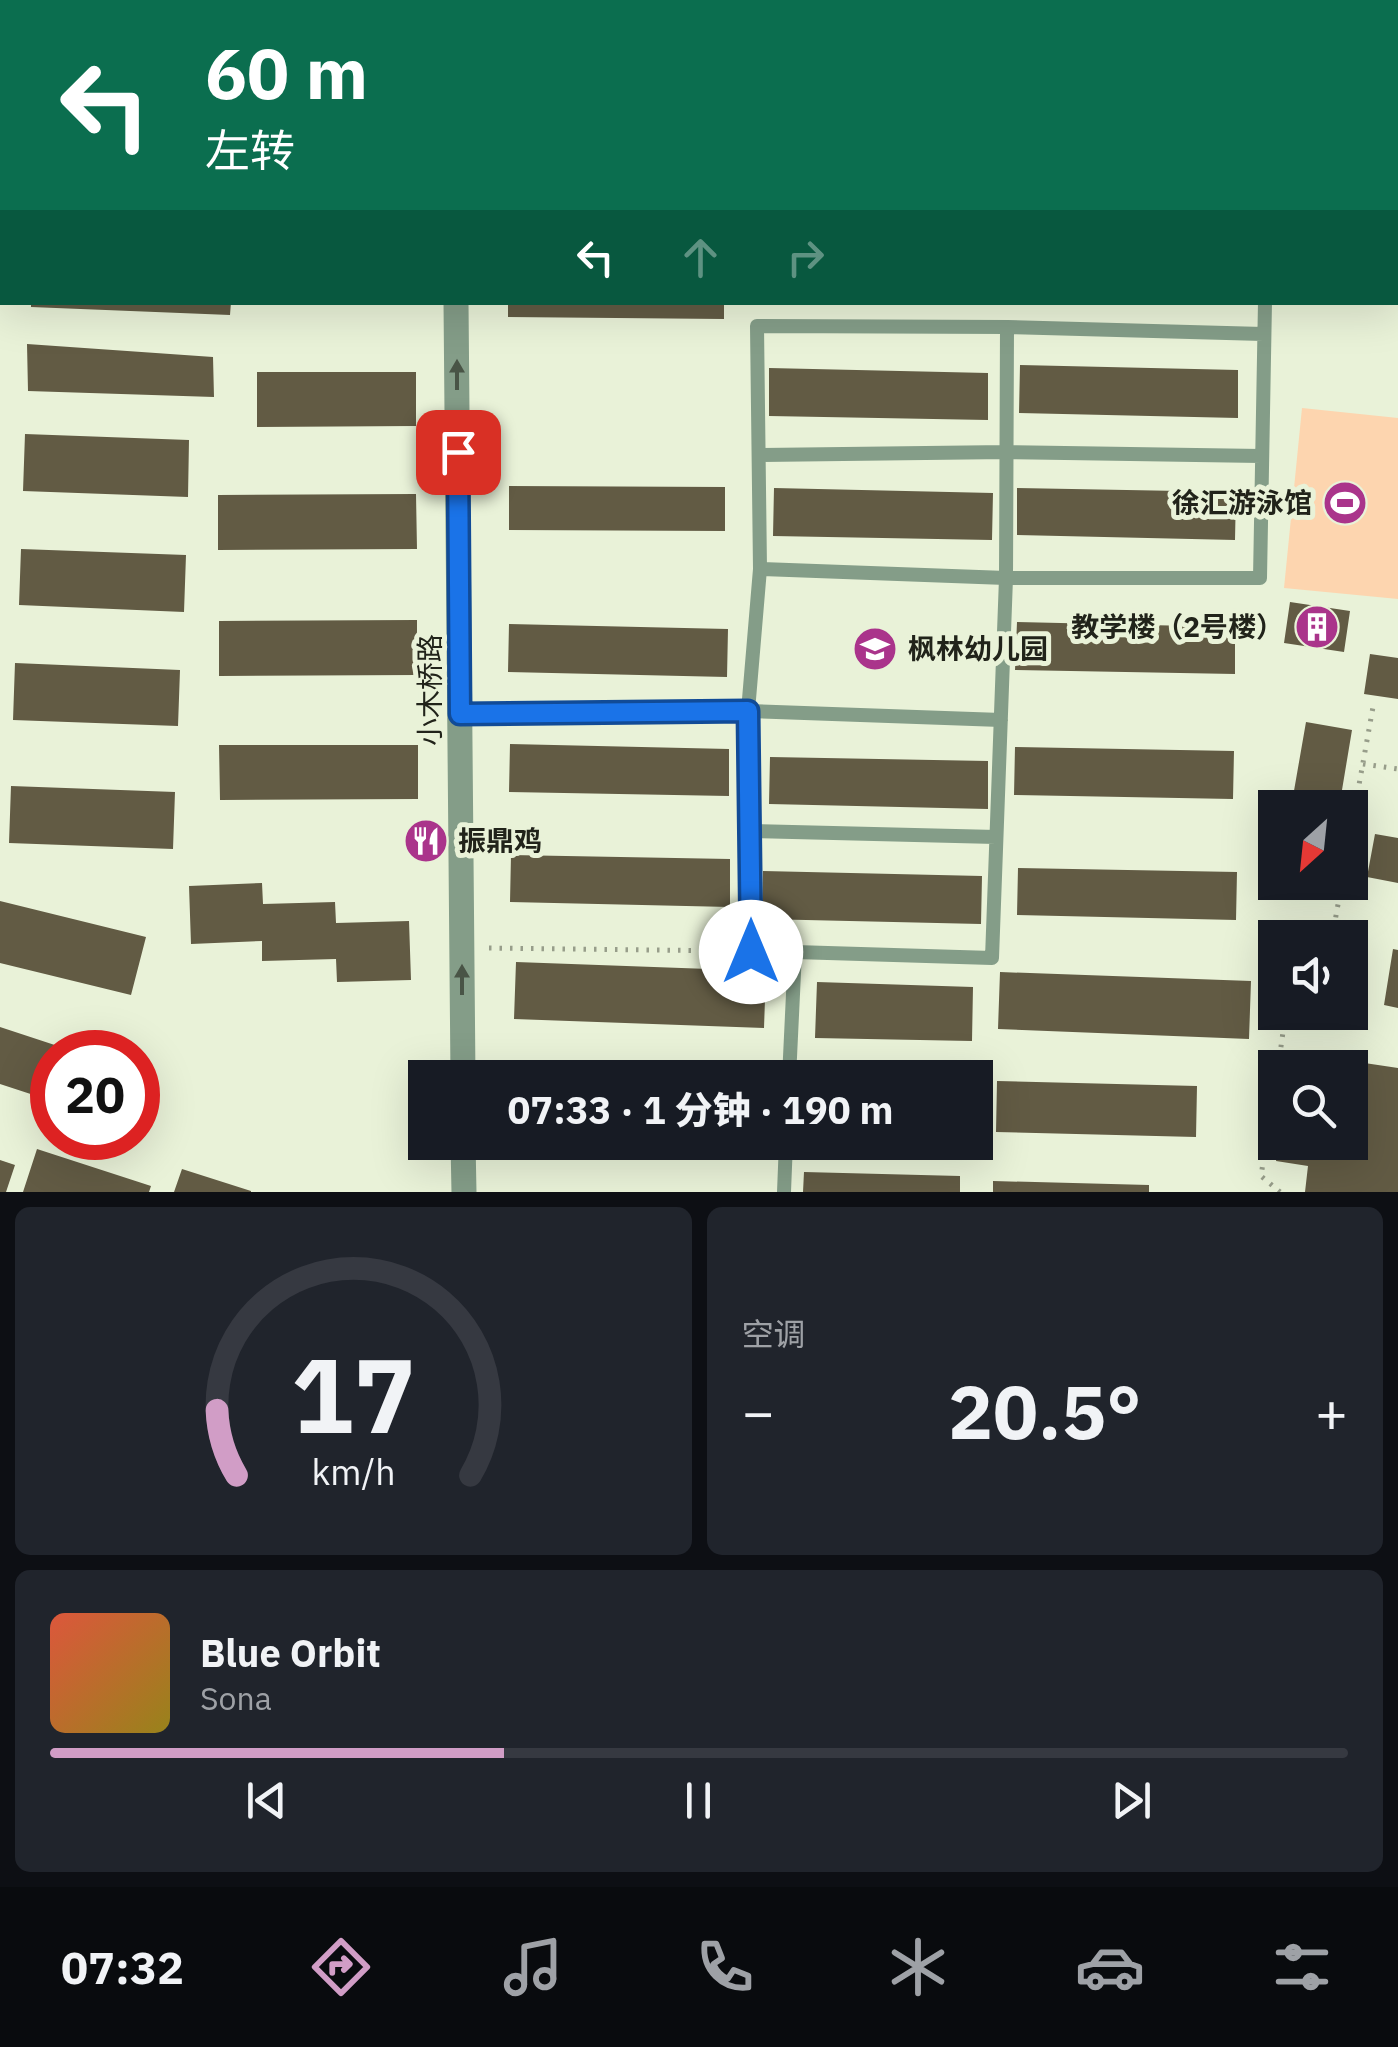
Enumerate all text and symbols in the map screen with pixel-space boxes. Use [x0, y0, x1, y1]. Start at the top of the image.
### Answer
text: 60 m [205, 27, 368, 118]
icon: left [40, 40, 170, 170]
text: 左转 [205, 121, 295, 179]
icon: left [568, 230, 623, 285]
icon: ahead [673, 230, 728, 285]
icon: right [778, 230, 833, 285]
one-way arrow [449, 359, 465, 391]
pin [416, 410, 501, 495]
icon: arrive [431, 425, 486, 480]
sports icon: 徐汇游泳馆 [1322, 480, 1368, 526]
place label: 徐汇游泳馆 [1172, 484, 1312, 521]
building icon: 教学楼（2号楼） [1294, 604, 1340, 650]
place label: 教学楼（2号楼） [1071, 608, 1284, 645]
school or university icon: 枫林幼儿园 [852, 626, 898, 672]
place label: 枫林幼儿园 [908, 630, 1048, 667]
street label: 小木桥路 [411, 634, 448, 746]
north arrow [1258, 790, 1368, 900]
map controls [1258, 790, 1368, 1160]
restaurant icon: 振鼎鸡 [403, 818, 449, 864]
place label: 振鼎鸡 [458, 822, 542, 859]
position arrow [699, 900, 803, 1004]
button: sound [1258, 920, 1368, 1030]
one-way arrow [454, 964, 470, 996]
speed limit sign: 20 [30, 1030, 160, 1160]
button: search [1258, 1050, 1368, 1160]
text: 07:33 · 1 分钟 · 190 m [508, 1085, 893, 1134]
text: 空调 [742, 1313, 806, 1355]
text: 17 [291, 1326, 416, 1462]
text: 20.5° [948, 1362, 1142, 1460]
text: − [742, 1376, 775, 1447]
text: + [1315, 1376, 1348, 1447]
text: km/h [311, 1448, 395, 1495]
text: Blue Orbit [200, 1628, 381, 1677]
text: Sona [200, 1677, 272, 1719]
icon: previous [239, 1773, 294, 1828]
icon: pause [671, 1773, 726, 1828]
icon: next [1104, 1773, 1159, 1828]
icon: directions [306, 1932, 376, 2002]
icon: music [498, 1932, 568, 2002]
icon: phone [690, 1932, 760, 2002]
icon: climate [883, 1932, 953, 2002]
icon: car [1075, 1932, 1145, 2002]
icon: filters [1267, 1932, 1337, 2002]
text: 07:32 [61, 1938, 184, 1996]

